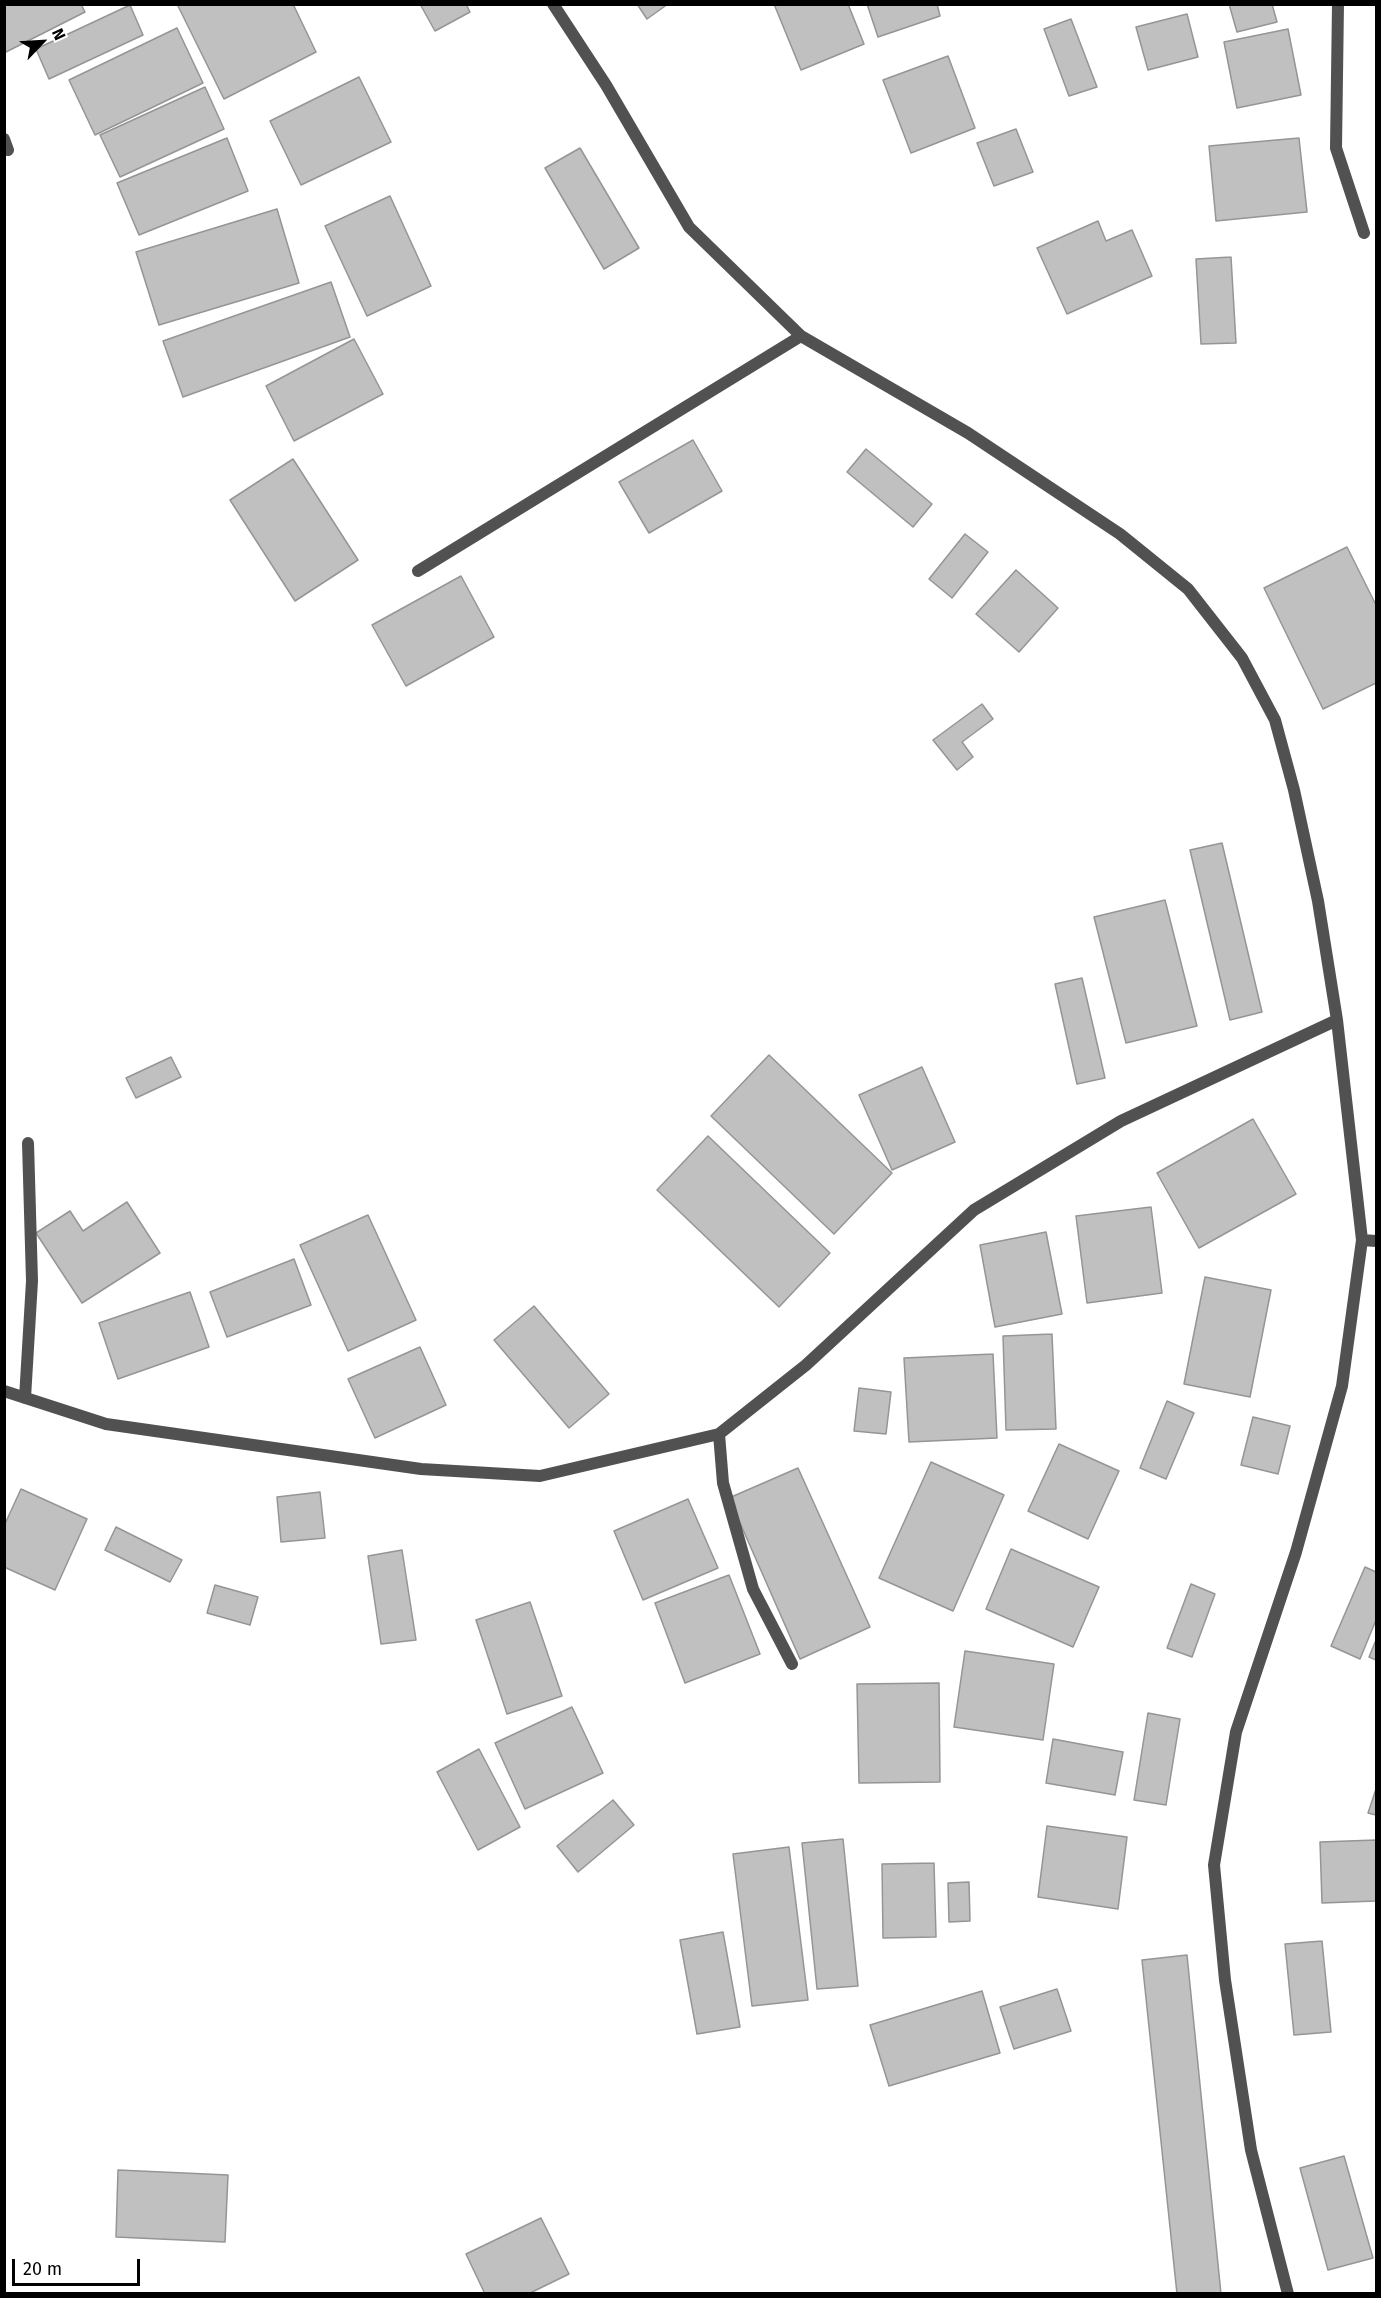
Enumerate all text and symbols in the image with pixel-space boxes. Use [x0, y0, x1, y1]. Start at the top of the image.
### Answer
north arrow [12, 12, 72, 72]
text: N [48, 25, 70, 43]
scale bar [15, 2247, 142, 2285]
text: 20 m [23, 2258, 62, 2280]

